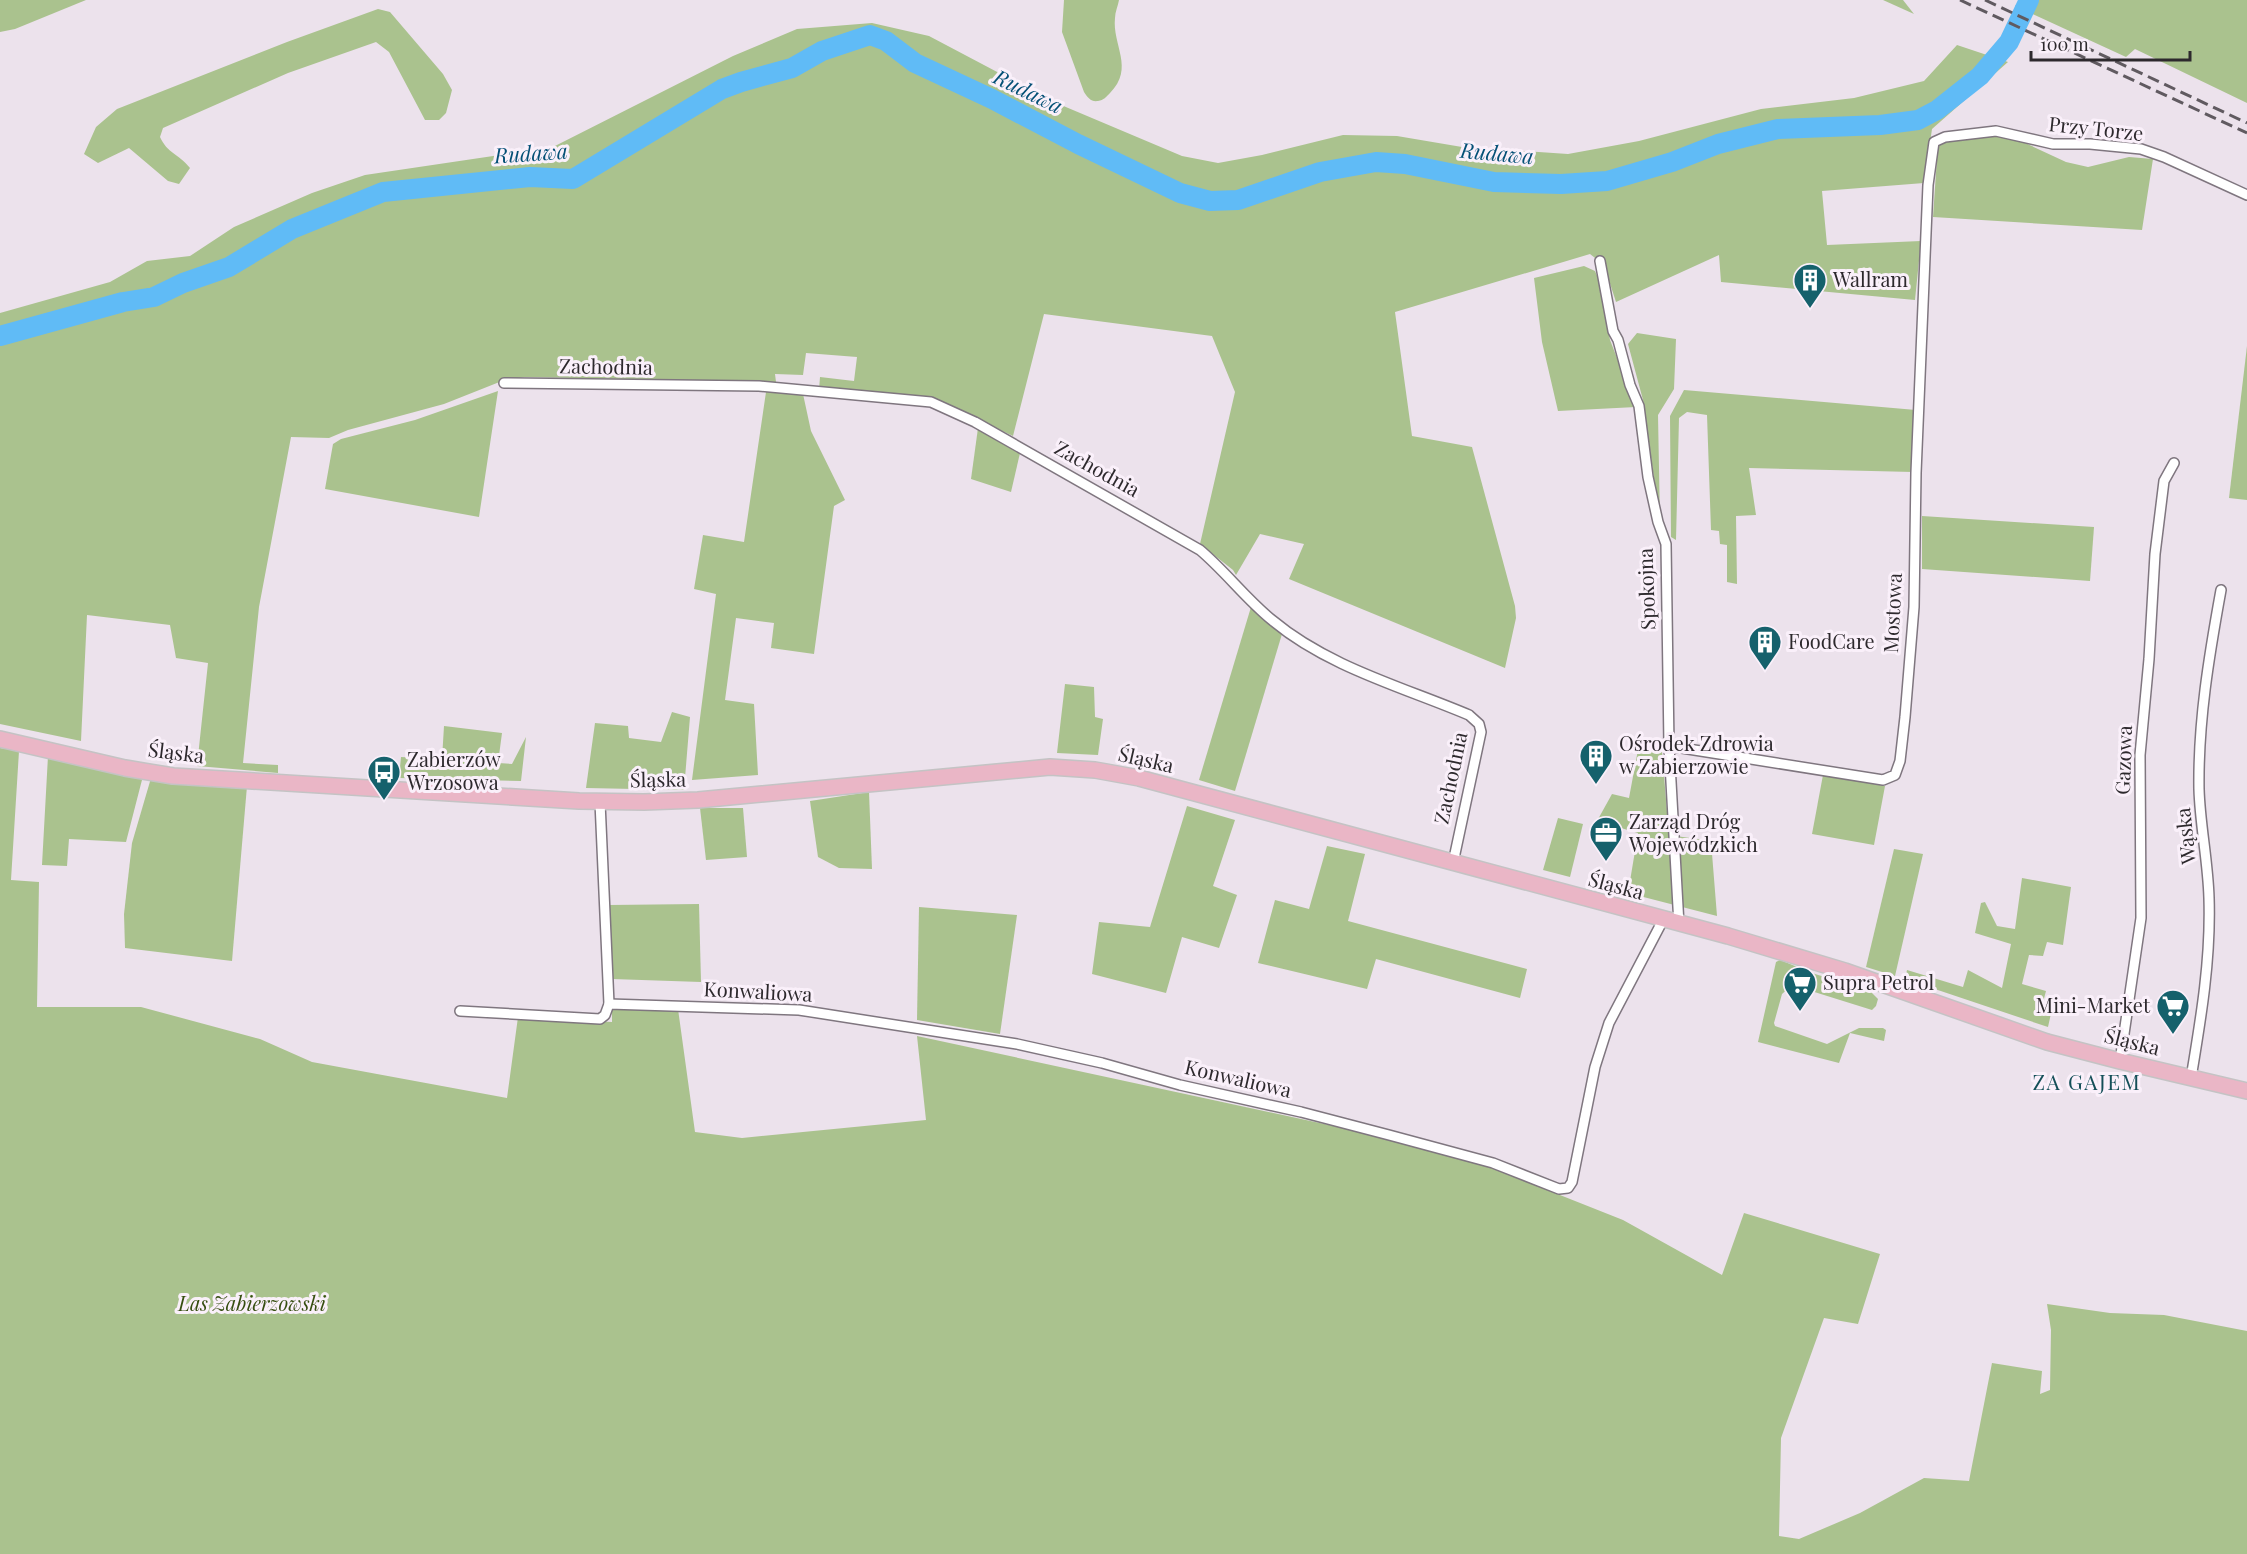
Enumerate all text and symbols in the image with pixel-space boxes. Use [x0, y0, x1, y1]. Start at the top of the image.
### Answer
scale bar [2031, 24, 2190, 62]
text: 100 m [2040, 32, 2089, 56]
water label: Rudawa [989, 61, 1068, 119]
street label: Przy Torze [2047, 109, 2145, 146]
water label: Rudawa [492, 135, 569, 169]
water label: Rudawa [1458, 135, 1535, 169]
building icon: Wallram [1792, 262, 1828, 309]
place label: Wallram [1832, 265, 1908, 292]
street label: Zachodnia [559, 351, 653, 380]
street label: Zachodnia [1050, 433, 1145, 502]
street label: Spokojna [1631, 548, 1660, 630]
street label: Mostowa [1876, 572, 1907, 654]
building icon: FoodCare [1747, 624, 1783, 671]
place label: FoodCare [1788, 627, 1875, 654]
street label: Gazowa [2108, 725, 2137, 795]
street label: Zachodnia [1427, 729, 1472, 826]
place label: Ośrodek Zdrowia w Zabierzowie [1619, 729, 1774, 779]
street label: Śląska [147, 735, 206, 768]
building icon: Ośrodek Zdrowia w Zabierzowie [1578, 738, 1614, 785]
street label: Śląska [1116, 739, 1177, 778]
place label: Zabierzów Wrzosowa [406, 745, 501, 795]
bus stop icon: Zabierzów Wrzosowa [366, 754, 402, 801]
street label: Śląska [630, 765, 686, 792]
street label: Wąska [2168, 806, 2201, 867]
place label: Zarząd Dróg Wojewódzkich [1628, 807, 1758, 857]
office icon: Zarząd Dróg Wojewódzkich [1588, 815, 1624, 862]
street label: Śląska [1586, 864, 1647, 905]
supermarket icon: Supra Petrol [1782, 965, 1818, 1012]
place label: Supra Petrol [1823, 968, 1935, 995]
street label: Konwaliowa [703, 974, 813, 1007]
supermarket icon: Mini-Market [2155, 988, 2191, 1035]
place label: Mini-Market [2036, 991, 2151, 1018]
street label: Śląska [2102, 1021, 2163, 1060]
street label: Konwaliowa [1182, 1052, 1294, 1103]
district label: ZA GAJEM [2033, 1067, 2141, 1095]
park label: Las Zabierzowski [177, 1289, 327, 1316]

